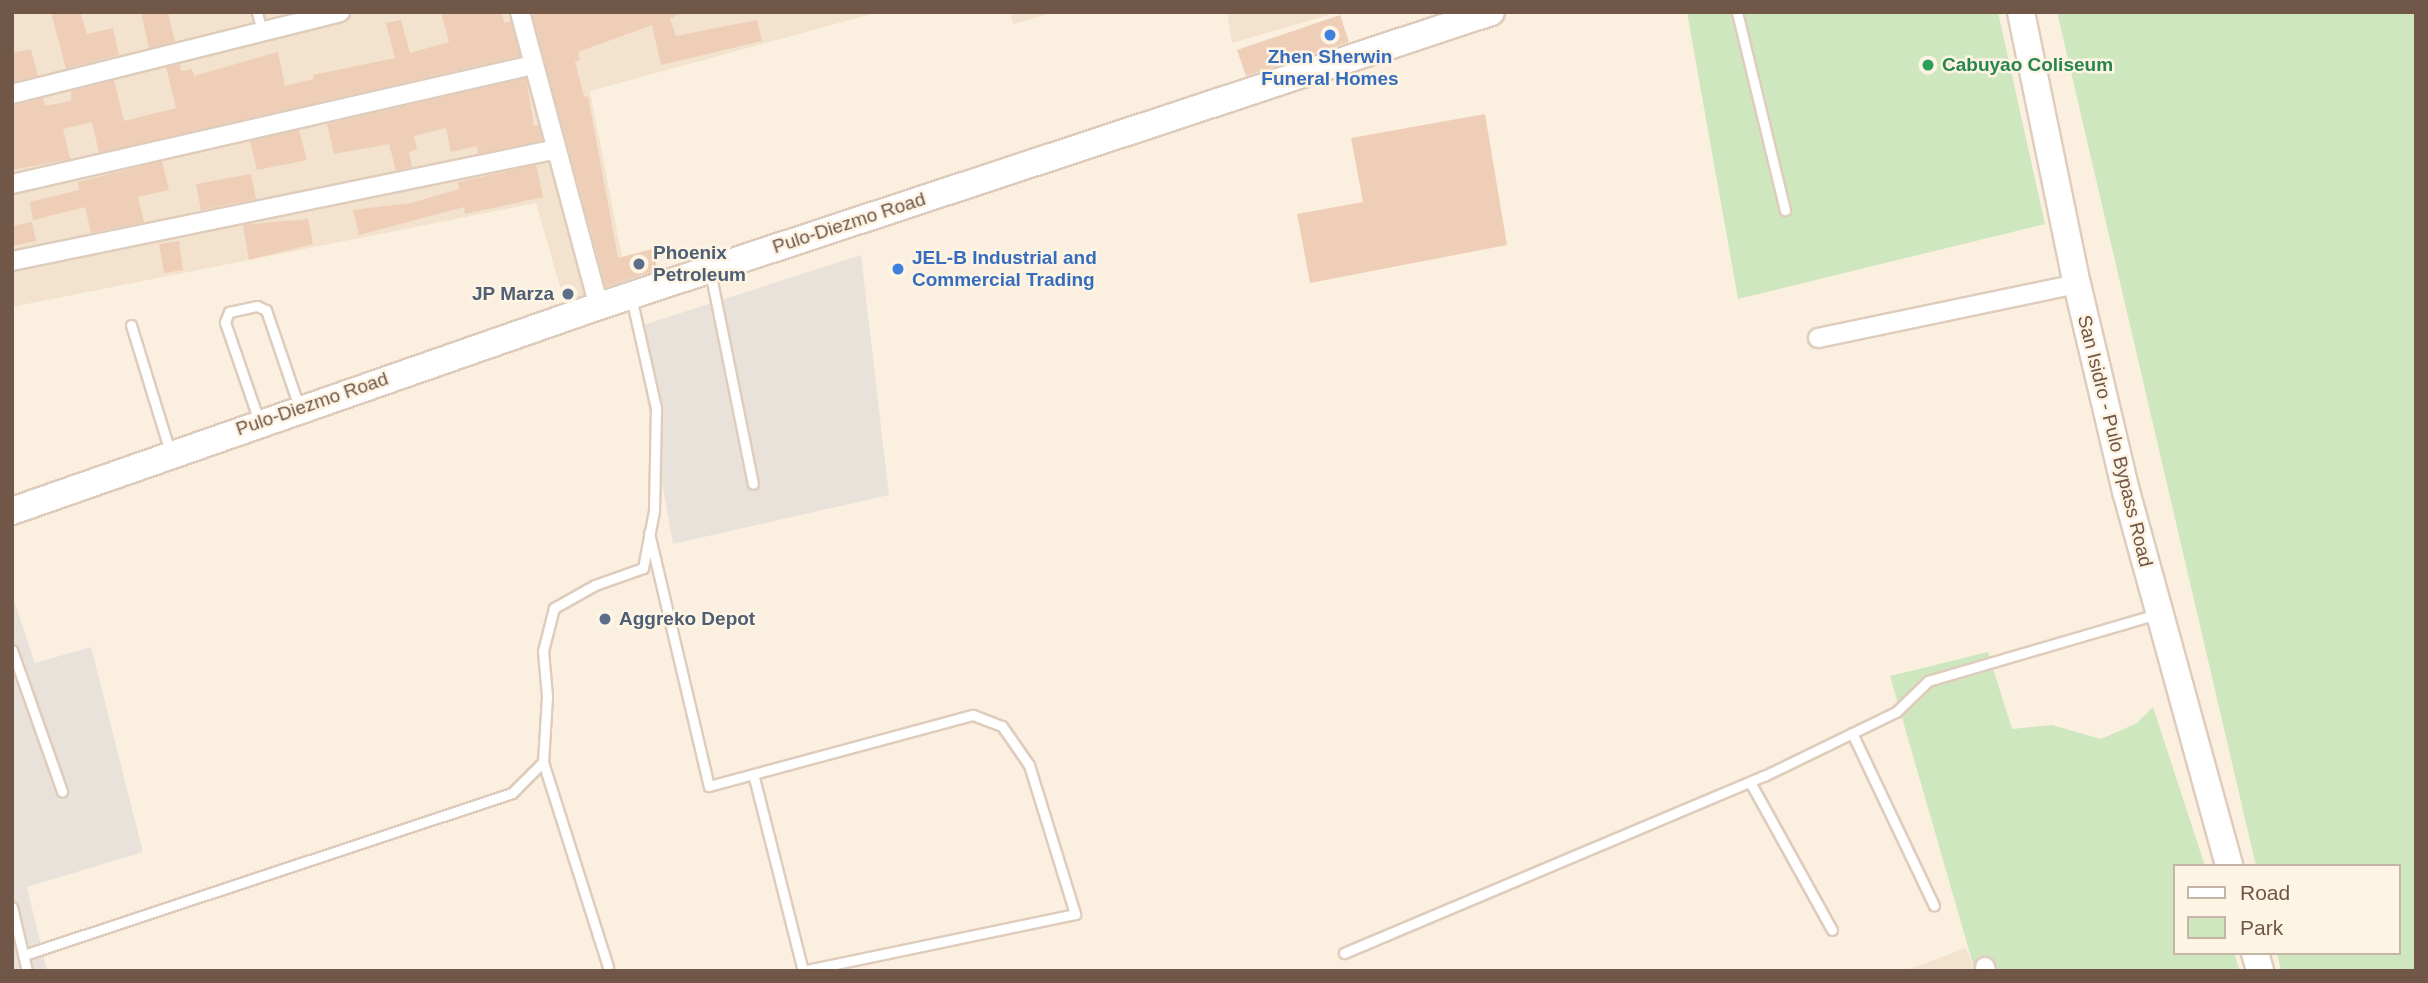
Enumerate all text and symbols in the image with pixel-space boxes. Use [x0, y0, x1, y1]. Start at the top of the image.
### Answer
marker: Zhen Sherwin Funeral Homes [1322, 27, 1338, 43]
place label: Zhen Sherwin Funeral Homes [1261, 46, 1399, 90]
place label: Cabuyao Coliseum [1942, 54, 2113, 76]
marker: Cabuyao Coliseum [1920, 57, 1936, 73]
street label: Pulo-Diezmo Road [770, 188, 928, 258]
place label: Phoenix Petroleum [653, 242, 746, 286]
place label: JEL-B Industrial and Commercial Trading [912, 247, 1097, 291]
marker: Phoenix Petroleum [631, 256, 647, 272]
marker: JEL-B Industrial and Commercial Trading [890, 261, 906, 277]
place label: JP Marza [472, 283, 554, 305]
marker: JP Marza [560, 286, 576, 302]
street label: San Isidro - Pulo Bypass Road [2073, 313, 2157, 569]
street label: Pulo-Diezmo Road [233, 367, 391, 441]
place label: Aggreko Depot [619, 608, 755, 630]
marker: Aggreko Depot [597, 611, 613, 627]
legend [2172, 864, 2400, 955]
text: Road [2240, 881, 2290, 904]
text: Park [2240, 916, 2283, 939]

